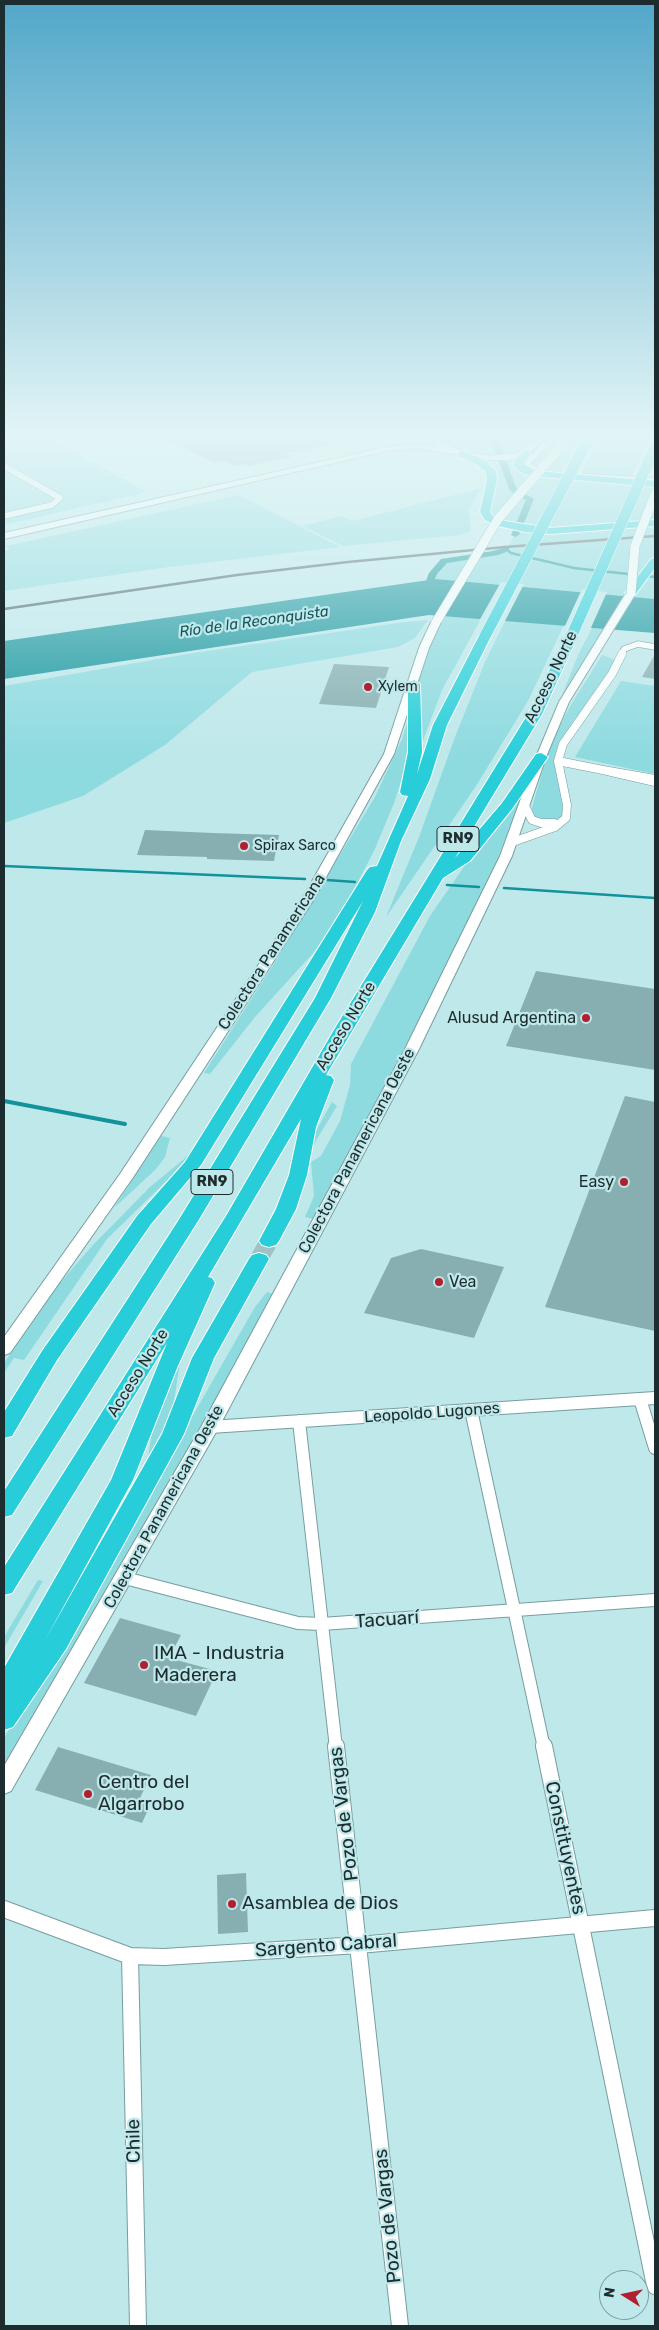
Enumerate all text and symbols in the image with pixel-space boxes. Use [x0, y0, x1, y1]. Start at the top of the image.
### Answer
water label: Río de la Reconquista [178, 603, 330, 641]
street label: Acceso Norte [520, 628, 582, 726]
place label: Xylem [378, 679, 418, 695]
marker: Xylem [362, 681, 374, 693]
road number: RN9 [437, 826, 479, 852]
place label: Spirax Sarco [254, 838, 336, 854]
marker: Spirax Sarco [238, 840, 250, 852]
street label: Colectora Panamericana [214, 870, 330, 1034]
street label: Acceso Norte [312, 978, 380, 1074]
place label: Alusud Argentina [447, 1008, 576, 1028]
marker: Alusud Argentina [580, 1012, 592, 1024]
street label: Colectora Panamericana Oeste [295, 1045, 419, 1257]
road number: RN9 [191, 1170, 233, 1194]
place label: Easy [579, 1172, 614, 1192]
marker: Easy [618, 1176, 630, 1188]
place label: Vea [449, 1272, 476, 1292]
marker: Vea [433, 1276, 445, 1288]
street label: Acceso Norte [103, 1325, 173, 1421]
street label: Leopoldo Lugones [363, 1399, 501, 1427]
street label: Colectora Panamericana Oeste [100, 1402, 228, 1612]
street label: Tacuarí [354, 1606, 420, 1634]
place label: IMA - Industria Maderera [154, 1643, 284, 1687]
marker: IMA - Industria Maderera [138, 1659, 150, 1671]
street label: Pozo de Vargas [324, 1746, 364, 1882]
place label: Centro del Algarrobo [98, 1772, 189, 1816]
street label: Constituyentes [540, 1779, 590, 1917]
marker: Centro del Algarrobo [82, 1788, 94, 1800]
place label: Asamblea de Dios [242, 1893, 398, 1915]
marker: Asamblea de Dios [226, 1898, 238, 1910]
street label: Sargento Cabral [254, 1930, 398, 1962]
street label: Chile [122, 2119, 146, 2163]
street label: Pozo de Vargas [370, 2148, 406, 2284]
north arrow [599, 2270, 649, 2320]
text: N [600, 2286, 619, 2299]

